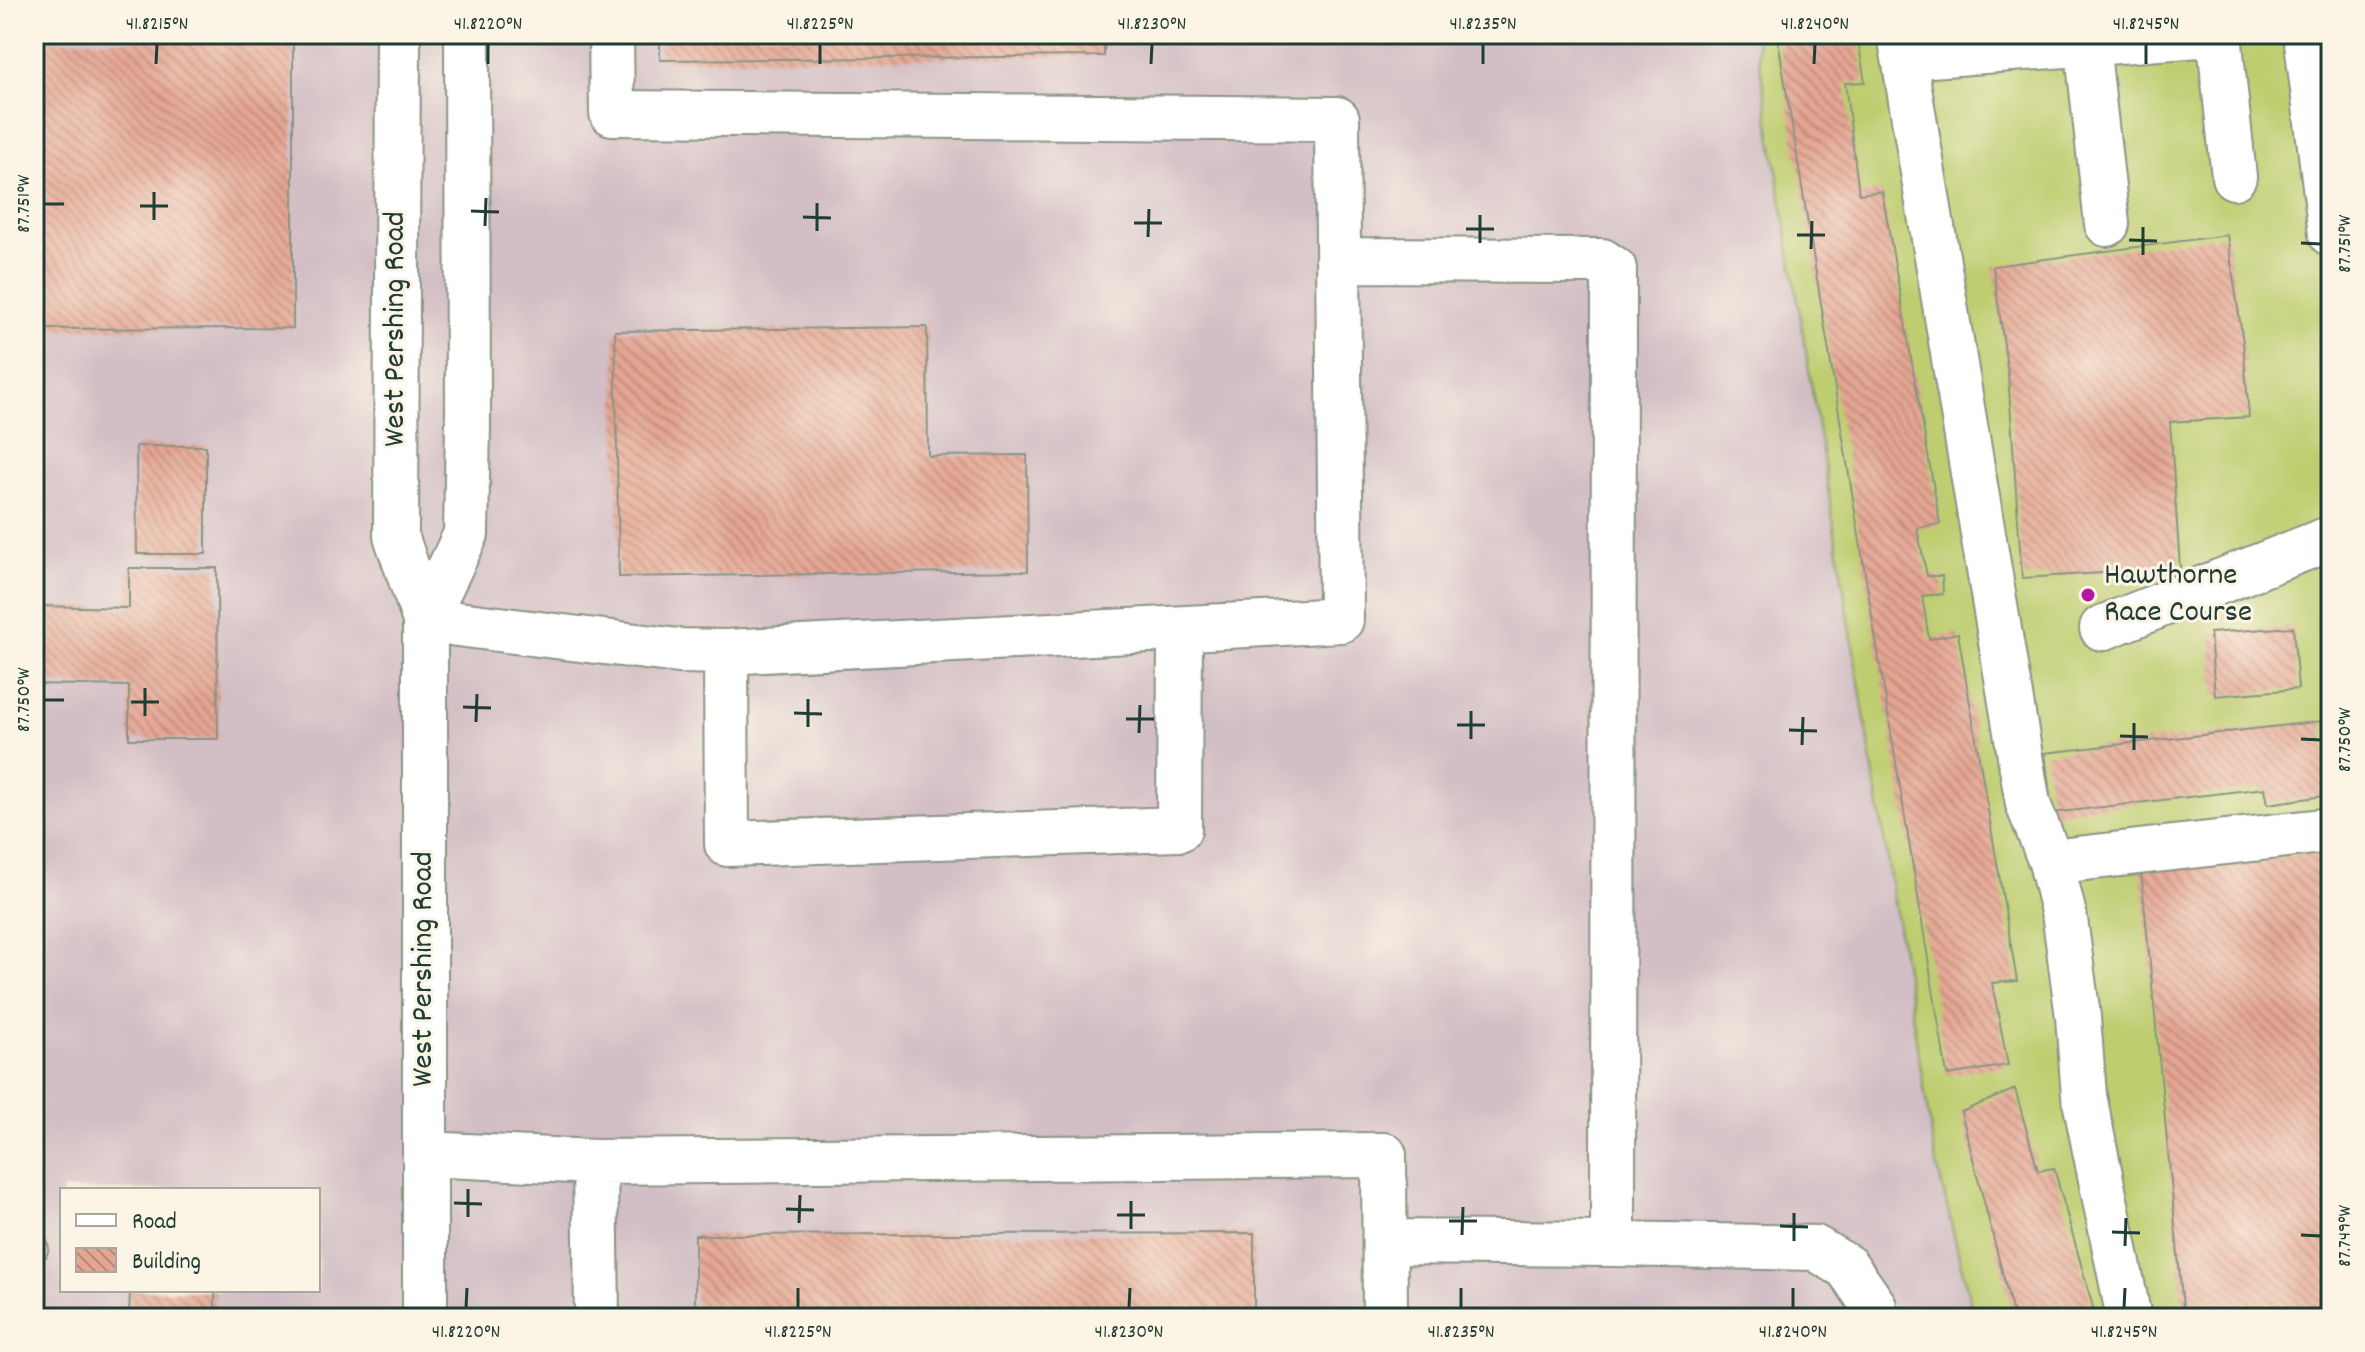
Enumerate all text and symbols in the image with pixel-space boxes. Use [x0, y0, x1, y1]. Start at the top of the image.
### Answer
text: 41.8215°N [126, 11, 188, 39]
text: 41.8220°N [454, 11, 522, 39]
text: 41.8225°N [786, 11, 854, 39]
text: 41.8230°N [1118, 11, 1186, 39]
text: 41.8235°N [1449, 11, 1517, 39]
text: 41.8240°N [1781, 11, 1849, 39]
text: 41.8245°N [2113, 11, 2179, 39]
text: 87.751°W [11, 174, 39, 233]
street label: West Pershing Road [374, 211, 420, 447]
text: 87.751°W [2332, 214, 2360, 273]
place label: Hawthorne Race Course [2104, 554, 2252, 637]
marker: Hawthorne Race Course [2079, 586, 2097, 604]
text: 87.750°W [11, 667, 39, 732]
text: 87.750°W [2332, 707, 2360, 772]
street label: West Pershing Road [402, 851, 448, 1087]
legend [60, 1188, 320, 1292]
text: 87.749°W [2332, 1204, 2360, 1267]
text: Road [132, 1206, 177, 1240]
text: Building [132, 1246, 201, 1280]
text: 41.8220°N [432, 1319, 500, 1347]
text: 41.8225°N [764, 1319, 832, 1347]
text: 41.8230°N [1095, 1319, 1163, 1347]
text: 41.8235°N [1427, 1319, 1495, 1347]
text: 41.8240°N [1759, 1319, 1827, 1347]
text: 41.8245°N [2091, 1319, 2157, 1347]

